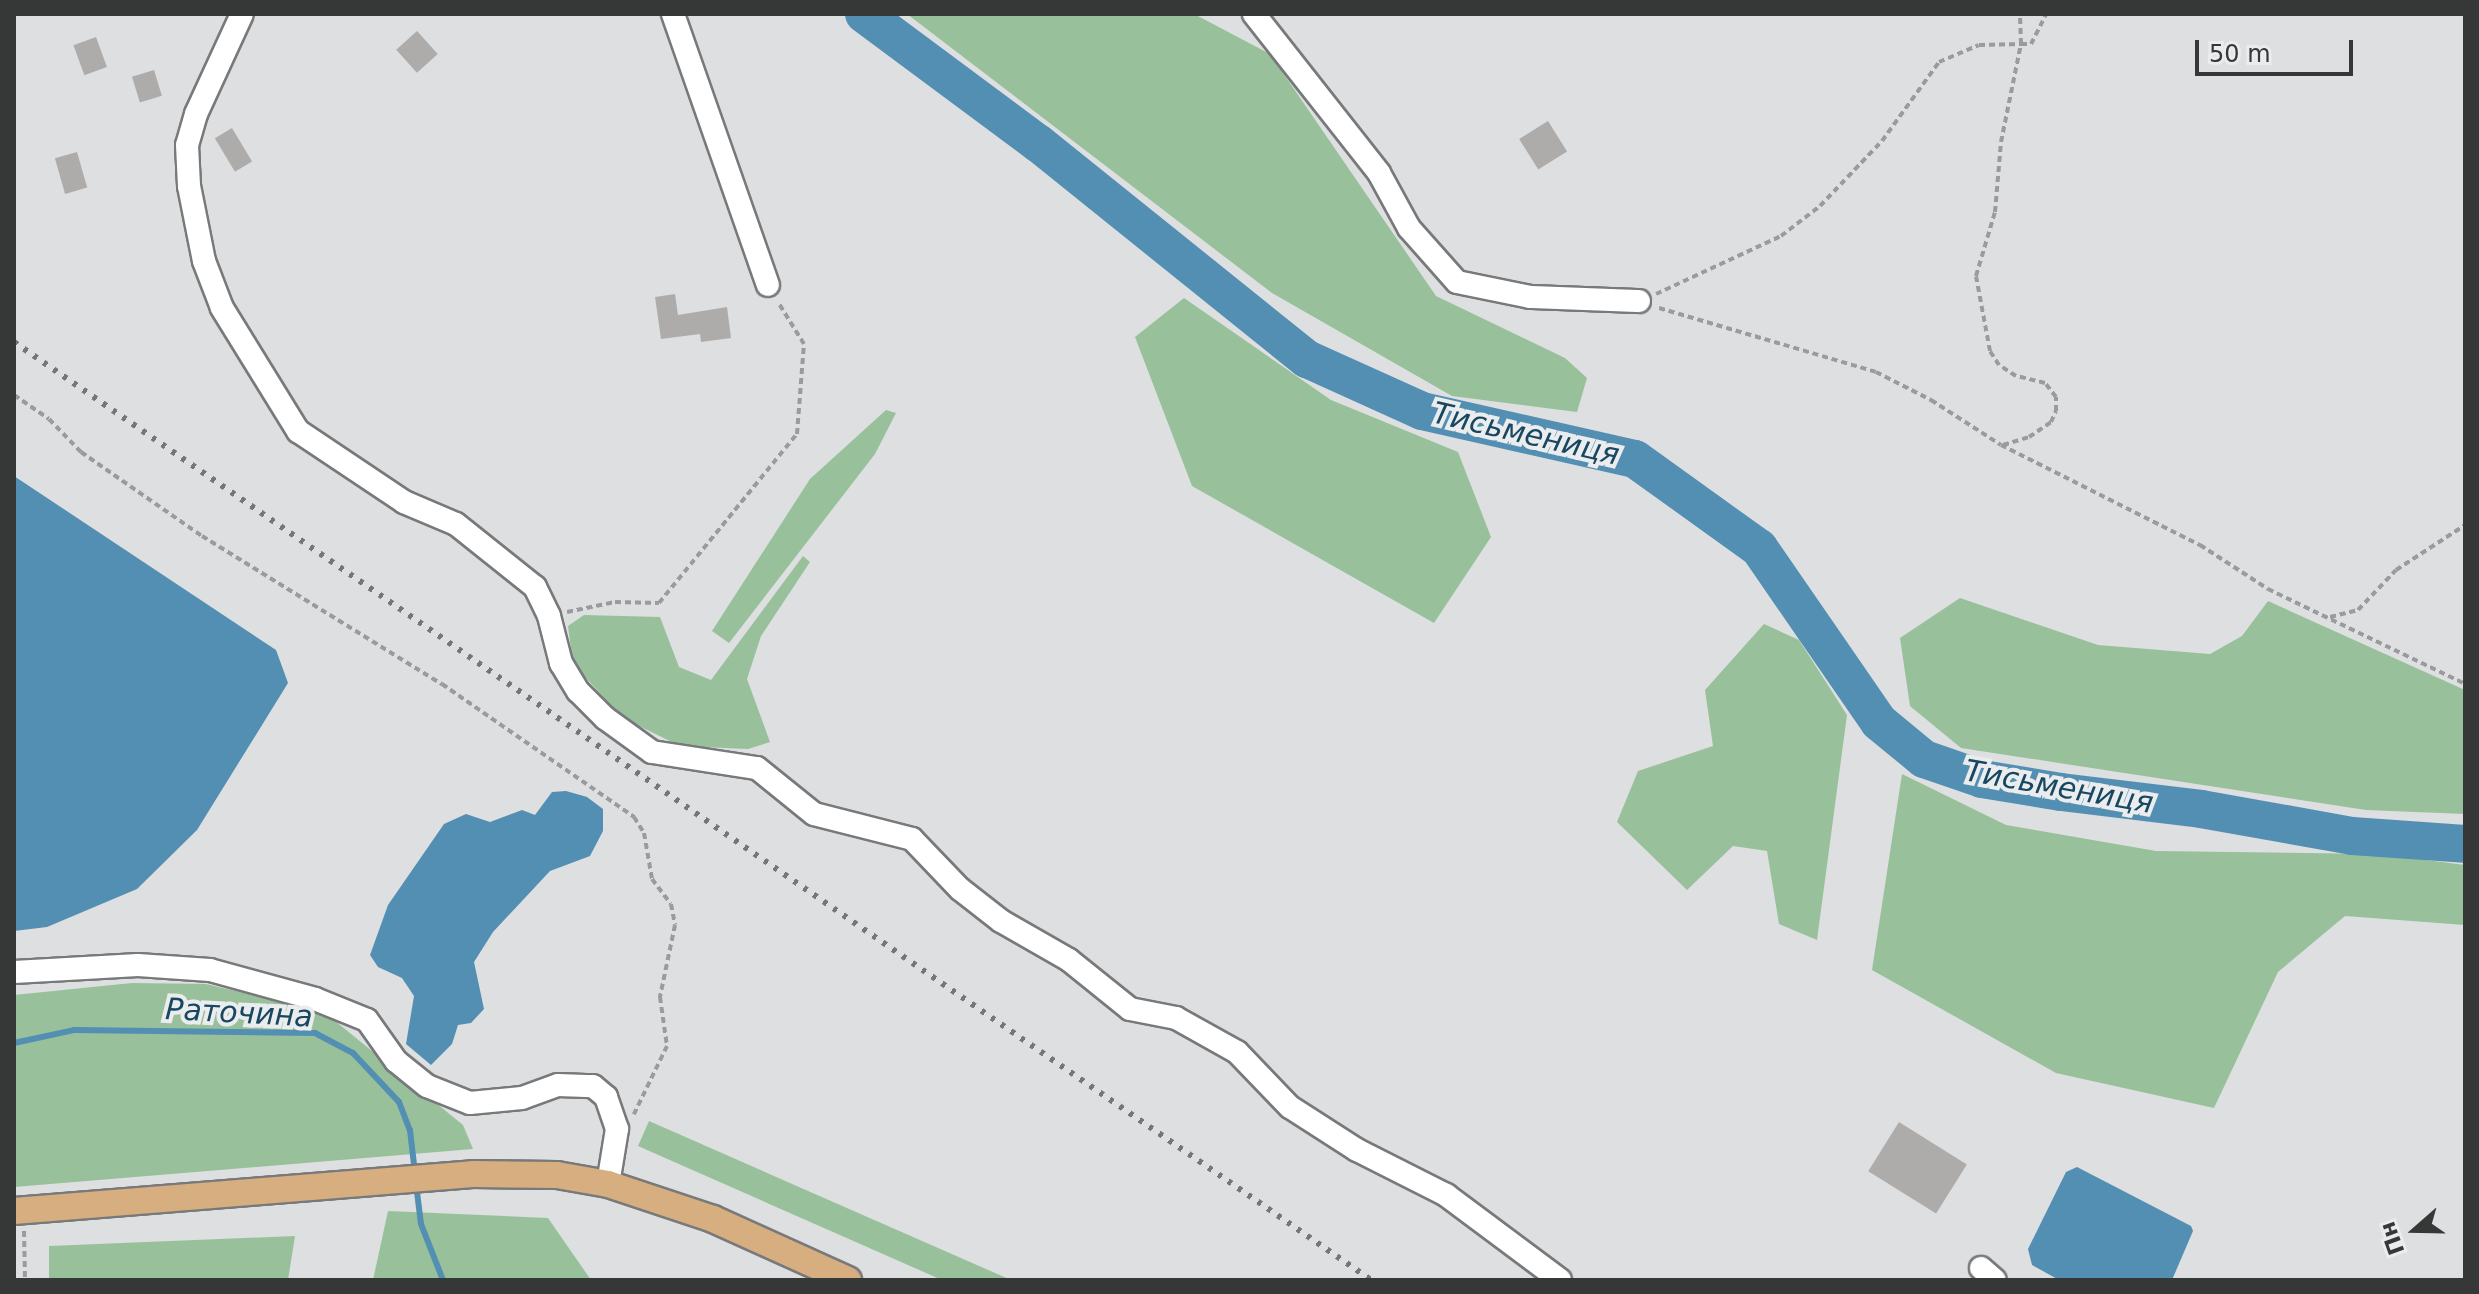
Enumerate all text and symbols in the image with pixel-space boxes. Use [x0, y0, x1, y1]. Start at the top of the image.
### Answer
scale bar [2199, 24, 2357, 74]
text: 50 m [2209, 40, 2271, 68]
water label: Тисьмениця [1429, 395, 1623, 473]
water label: Тисьмениця [1962, 753, 2156, 821]
water label: Раточина [164, 991, 314, 1035]
north arrow [2375, 1190, 2455, 1270]
text: Пн [2374, 1218, 2409, 1258]

